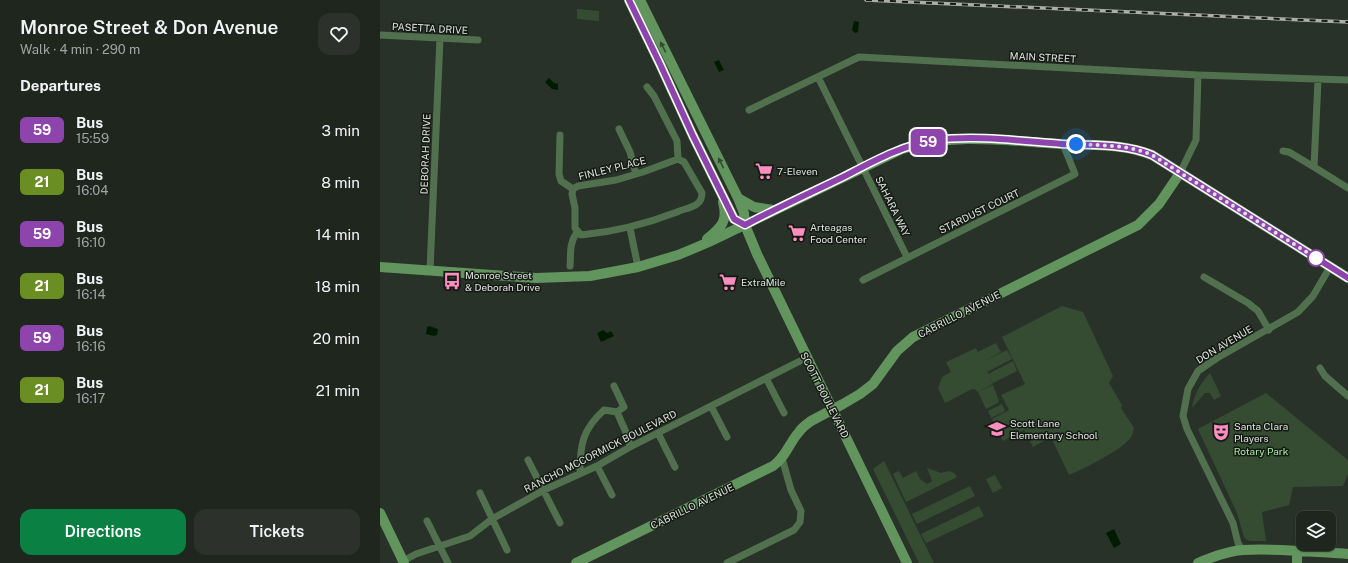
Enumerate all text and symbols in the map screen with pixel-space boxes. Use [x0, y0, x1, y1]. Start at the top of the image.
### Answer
button: heart [318, 13, 360, 55]
text: Monroe Street & Don Avenue [20, 16, 278, 38]
street label: PASETTA DRIVE [392, 20, 468, 36]
one-way arrow [660, 41, 666, 52]
text: Walk · 4 min · 290 m [20, 42, 140, 57]
street label: MAIN STREET [1009, 49, 1077, 65]
text: Departures [20, 77, 101, 94]
street label: DEBORAH DRIVE [418, 113, 432, 195]
text: Bus [76, 114, 103, 131]
text: 59 [33, 122, 51, 138]
text: 3 min [321, 122, 360, 139]
line badge: 59 [910, 129, 946, 155]
text: 15:59 [76, 131, 109, 146]
text: 59 [919, 134, 937, 150]
your location [1066, 134, 1086, 154]
street label: FINLEY PLACE [577, 154, 647, 182]
one-way arrow [718, 157, 724, 169]
supermarket icon: 7-Eleven [754, 161, 774, 181]
place label: 7-Eleven [777, 165, 818, 177]
text: Bus [76, 166, 103, 183]
text: 21 [35, 174, 49, 190]
text: 8 min [321, 174, 360, 191]
street label: SAHARA WAY [873, 174, 913, 238]
text: 16:04 [76, 183, 108, 198]
street label: STARDUST COURT [937, 186, 1021, 236]
text: Bus [76, 218, 103, 235]
place label: Arteagas Food Center [810, 221, 867, 245]
supermarket icon: Arteagas Food Center [787, 223, 807, 243]
text: 59 [33, 226, 51, 242]
text: 14 min [315, 226, 360, 243]
text: 16:10 [76, 235, 106, 250]
unlabelled marker [1307, 249, 1325, 267]
place label: Monroe Street & Deborah Drive [465, 269, 540, 293]
text: Bus [76, 270, 103, 287]
bus stop icon: Monroe Street & Deborah Drive [442, 271, 462, 291]
supermarket icon: ExtraMile [718, 272, 738, 292]
place label: ExtraMile [741, 276, 786, 288]
text: 21 [35, 278, 49, 294]
text: 18 min [315, 278, 360, 295]
text: 16:14 [76, 287, 106, 302]
street label: CABRILLO AVENUE [916, 288, 1002, 340]
text: Bus [76, 322, 103, 339]
street label: DON AVENUE [1194, 322, 1254, 366]
text: 59 [33, 330, 51, 346]
text: 20 min [313, 330, 360, 347]
text: 16:16 [76, 339, 106, 354]
street label: SCOTT BOULEVARD [798, 350, 852, 440]
text: Bus [76, 374, 103, 391]
text: 21 [35, 382, 49, 398]
text: 21 min [316, 382, 360, 399]
text: 16:17 [76, 391, 105, 406]
street label: RANCHO MCCORMICK BOULEVARD [522, 407, 678, 495]
place label: Scott Lane Elementary School [1010, 417, 1098, 441]
school or university icon: Scott Lane Elementary School [987, 419, 1007, 439]
place label: Santa Clara Players [1234, 420, 1288, 444]
theatre icon: Santa Clara Players [1211, 422, 1231, 442]
park label: Rotary Park [1234, 445, 1289, 457]
street label: CABRILLO AVENUE [648, 481, 736, 531]
button: Directions [20, 509, 186, 555]
button: Tickets [194, 509, 360, 555]
map controls [1296, 511, 1336, 551]
button: layers [1296, 511, 1336, 551]

